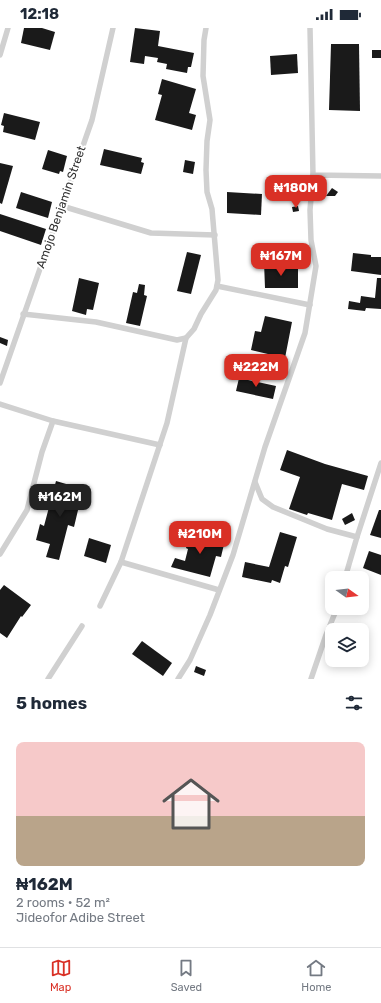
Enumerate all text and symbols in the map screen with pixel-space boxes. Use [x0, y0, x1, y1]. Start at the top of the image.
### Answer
text: 12:18 [20, 5, 59, 23]
street label: Amojo Benjamin Street [33, 144, 89, 270]
pin: ₦180M [268, 175, 324, 209]
text: ₦180M [274, 180, 318, 195]
pin: ₦167M [253, 243, 309, 277]
text: ₦167M [260, 248, 302, 263]
pin: ₦222M [228, 354, 284, 388]
text: ₦222M [233, 359, 279, 374]
pin: ₦162M [32, 484, 88, 518]
text: ₦162M [38, 489, 82, 504]
pin: ₦210M [172, 521, 228, 555]
text: ₦210M [178, 526, 222, 541]
north arrow [325, 571, 369, 615]
map controls [325, 571, 369, 667]
button: layers [325, 623, 369, 667]
icon: filters [343, 692, 365, 714]
text: 5 homes [16, 693, 87, 713]
icon: home [155, 768, 227, 840]
text: ₦162M [16, 874, 73, 894]
text: 2 rooms · 52 m² [16, 895, 110, 910]
text: Jideofor Adibe Street [16, 910, 145, 925]
tab: Map [50, 957, 72, 994]
tab: Saved [171, 957, 202, 994]
tab: Home [301, 957, 331, 994]

